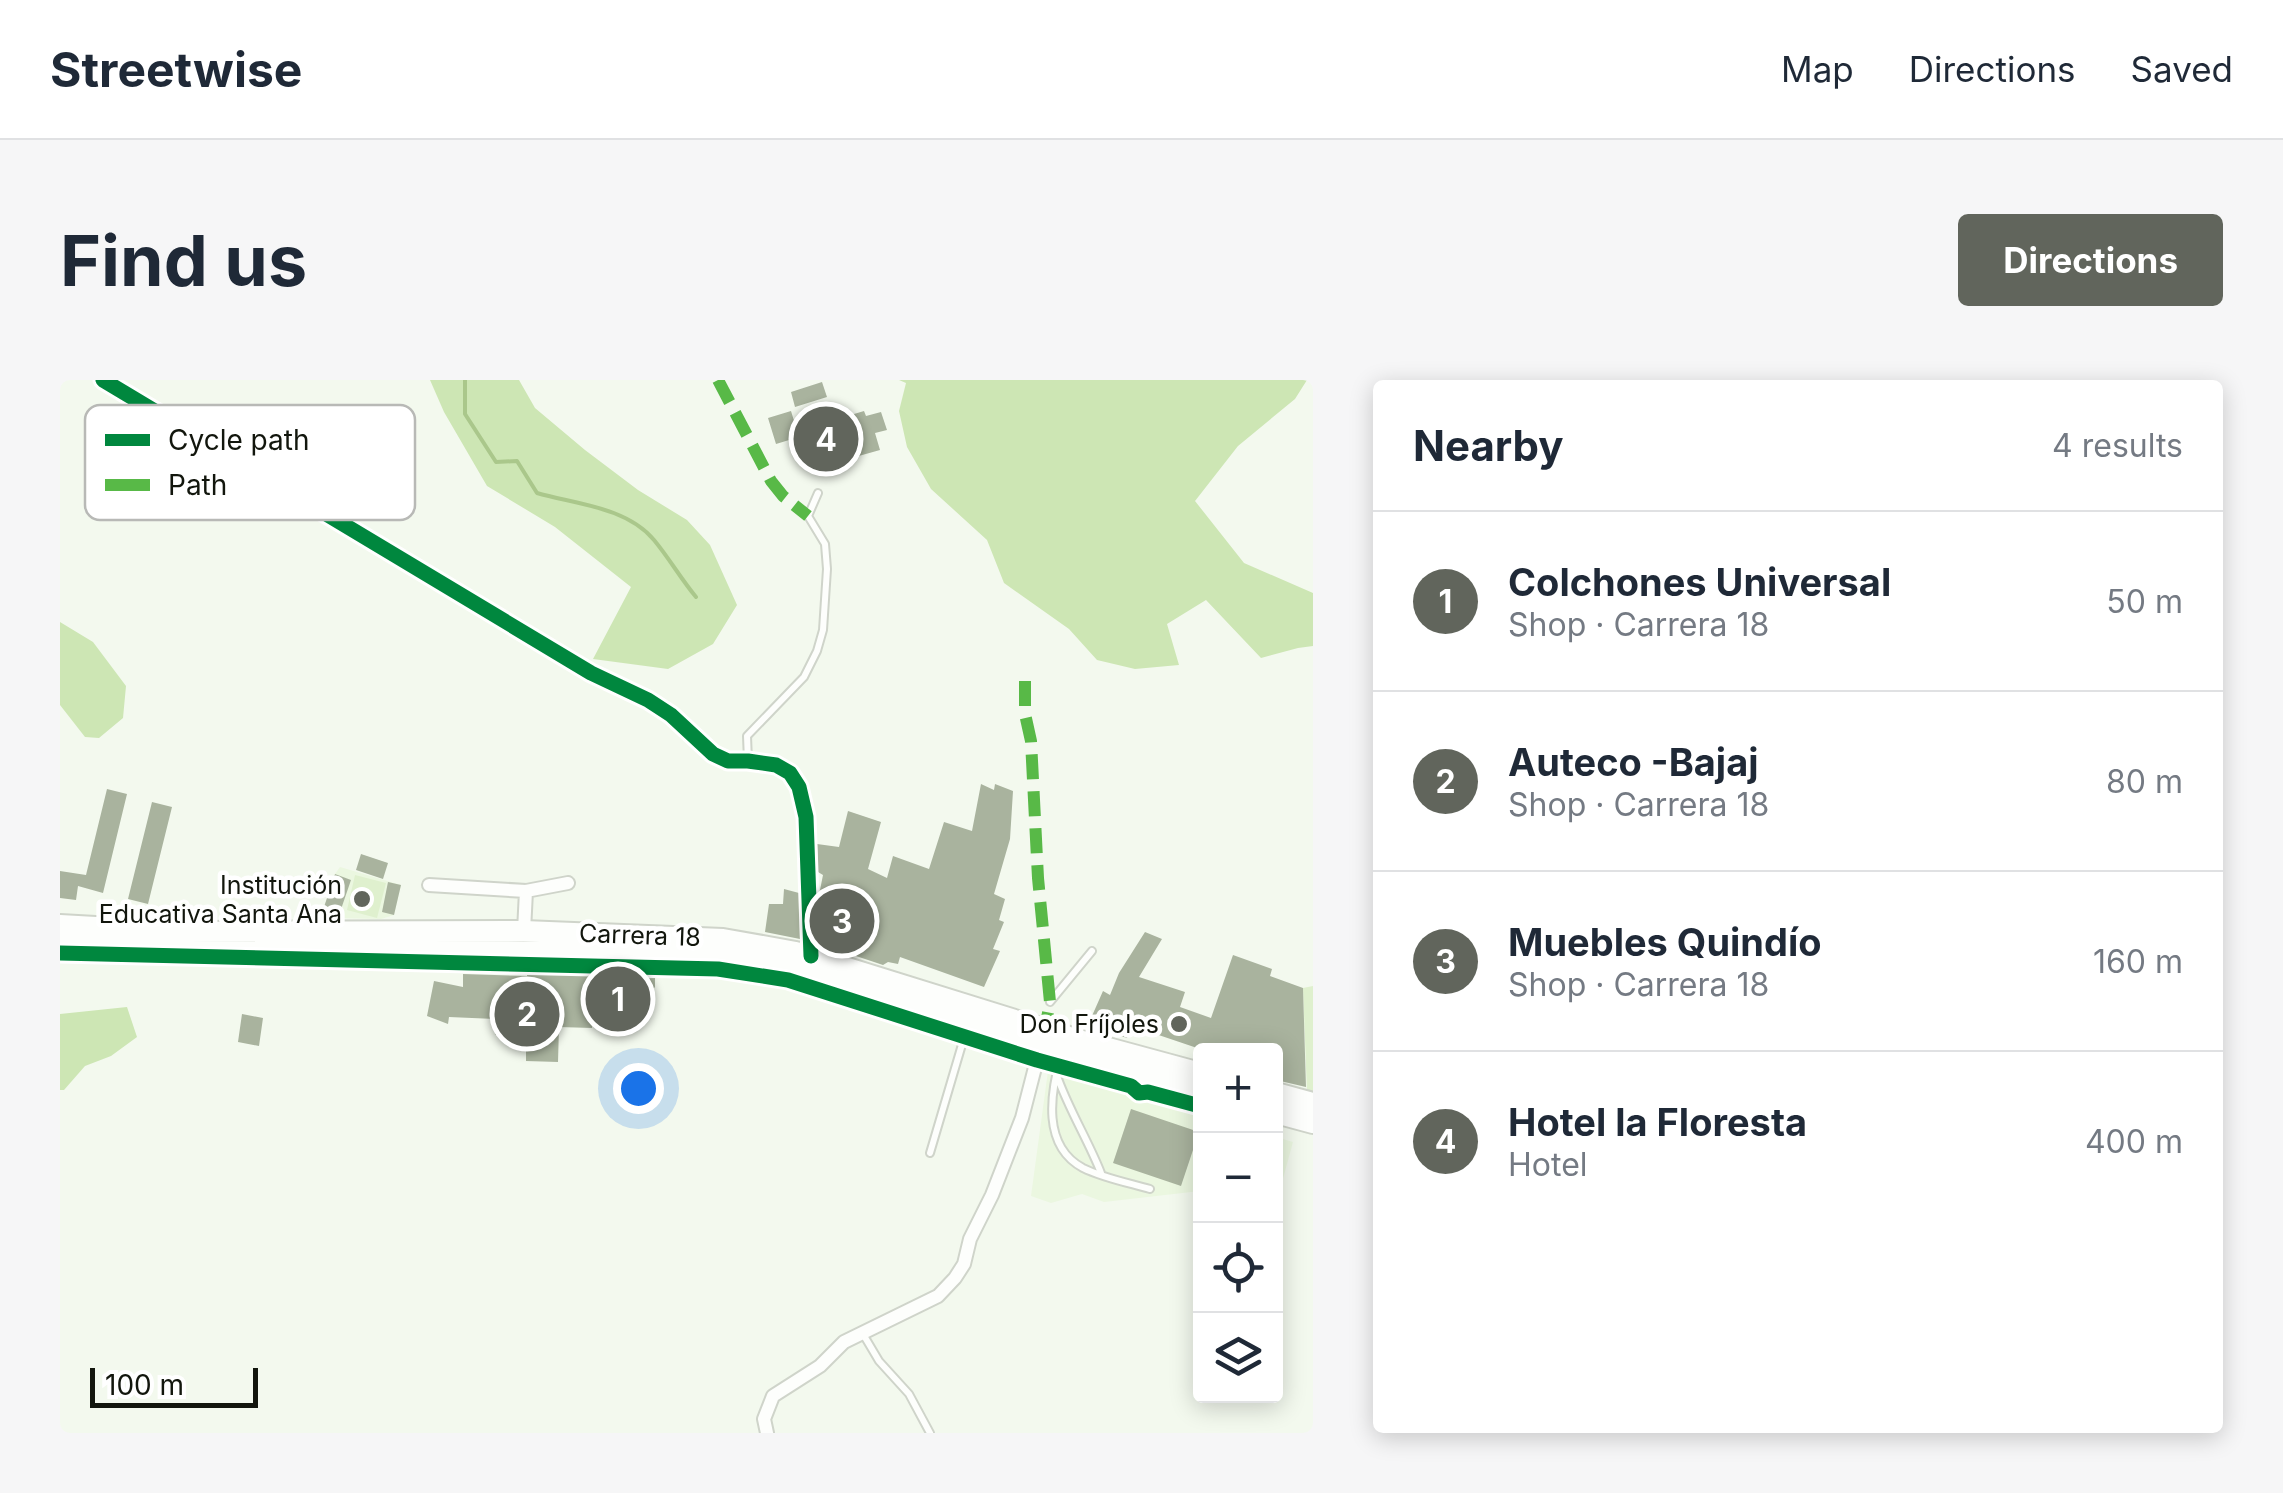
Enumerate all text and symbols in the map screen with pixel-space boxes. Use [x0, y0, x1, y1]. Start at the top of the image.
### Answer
text: Streetwise [50, 40, 302, 99]
text: Map [1781, 48, 1854, 90]
text: Directions [1909, 48, 2076, 90]
text: Saved [2131, 48, 2233, 90]
button: Directions [1958, 214, 2223, 306]
text: Find us [60, 218, 307, 303]
pin: 4 [794, 402, 858, 476]
legend [85, 405, 415, 520]
text: Nearby [1413, 420, 1564, 471]
text: Cycle path [168, 423, 309, 457]
text: 4 results [2052, 426, 2183, 465]
text: Path [168, 468, 227, 502]
text: Colchones Universal [1508, 559, 1891, 605]
text: 1 [1439, 582, 1452, 621]
text: 50 m [2106, 582, 2183, 621]
text: Shop · Carrera 18 [1508, 605, 1769, 644]
text: Auteco -Bajaj [1508, 739, 1759, 785]
text: 2 [1435, 762, 1456, 801]
text: 80 m [2106, 762, 2183, 801]
text: Shop · Carrera 18 [1508, 785, 1769, 824]
place label: Institución Educativa Santa Ana [99, 870, 342, 929]
pin: 3 [810, 884, 874, 958]
marker: Institución Educativa Santa Ana [351, 888, 373, 910]
street label: Carrera 18 [579, 918, 701, 952]
text: Muebles Quindío [1508, 919, 1822, 965]
text: 3 [1435, 942, 1456, 981]
text: 160 m [2093, 942, 2183, 981]
pin: 1 [586, 962, 650, 1036]
text: Shop · Carrera 18 [1508, 965, 1769, 1004]
pin: 2 [494, 976, 560, 1052]
place label: Don Fríjoles [1019, 1009, 1159, 1039]
marker: Don Fríjoles [1168, 1013, 1190, 1035]
map controls [1193, 1043, 1283, 1403]
button: + [1193, 1043, 1283, 1133]
your location [613, 1063, 664, 1114]
text: Hotel la Floresta [1508, 1099, 1807, 1145]
text: 4 [1435, 1122, 1456, 1161]
text: 400 m [2085, 1122, 2183, 1161]
button: − [1193, 1133, 1283, 1223]
text: Hotel [1508, 1145, 1588, 1184]
button: locate [1193, 1223, 1283, 1313]
button: layers [1193, 1313, 1283, 1403]
scale bar [90, 1363, 258, 1408]
text: 100 m [105, 1368, 184, 1402]

